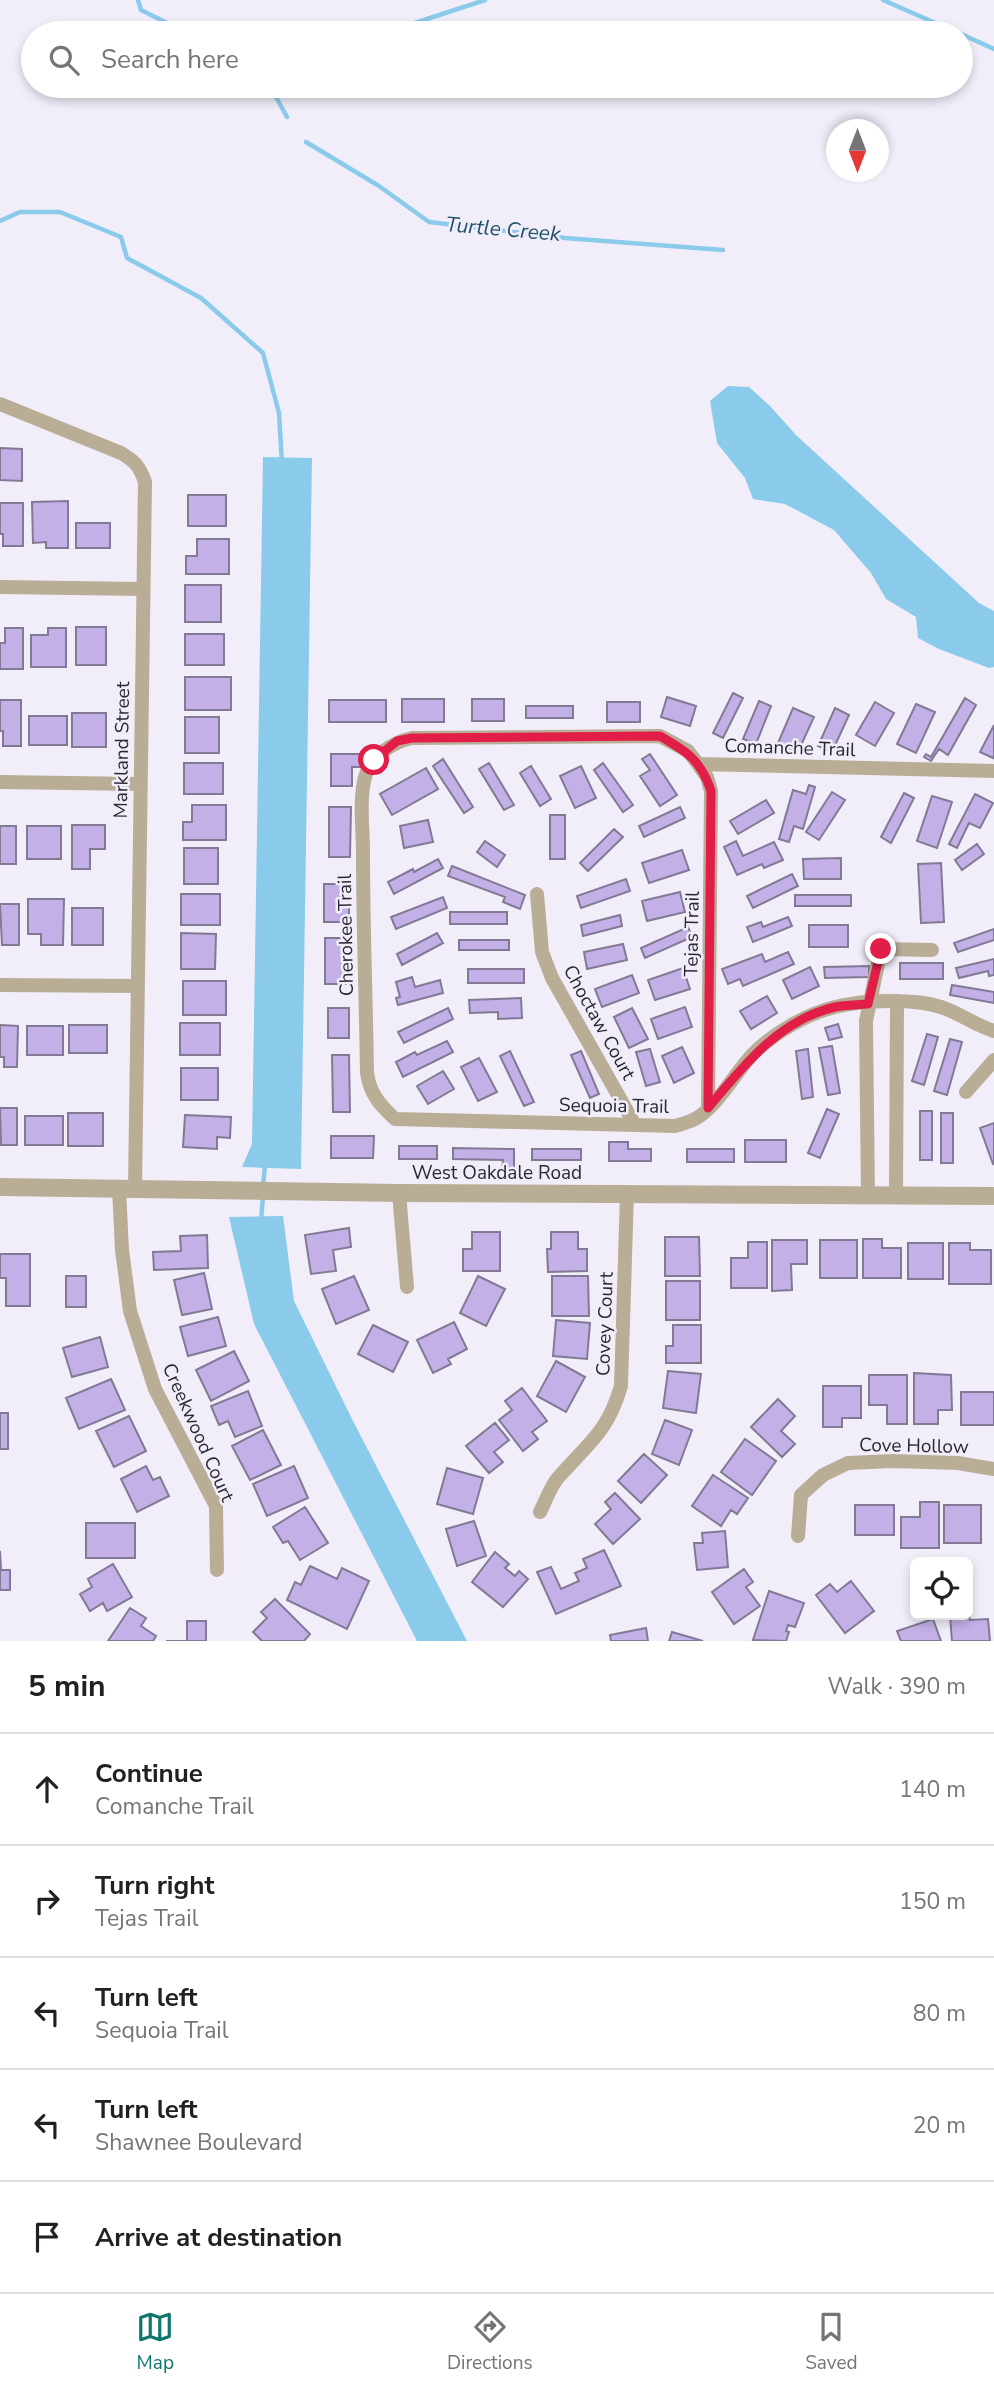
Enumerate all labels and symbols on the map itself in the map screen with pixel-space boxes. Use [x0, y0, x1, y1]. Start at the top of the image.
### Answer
north arrow [826, 119, 889, 182]
water label: Turtle Creek [444, 210, 562, 248]
street label: Markland Street [108, 681, 136, 819]
street label: Comanche Trail [724, 733, 856, 763]
route start [358, 744, 389, 775]
street label: Cherokee Trail [332, 873, 360, 996]
street label: Tejas Trail [678, 891, 706, 977]
route end [865, 933, 896, 964]
street label: Choctaw Court [557, 960, 642, 1085]
street label: Sequoia Trail [559, 1092, 670, 1120]
street label: West Oakdale Road [412, 1160, 582, 1186]
street label: Covey Court [590, 1271, 620, 1377]
street label: Creekwood Court [156, 1359, 240, 1506]
street label: Cove Hollow [859, 1432, 969, 1460]

